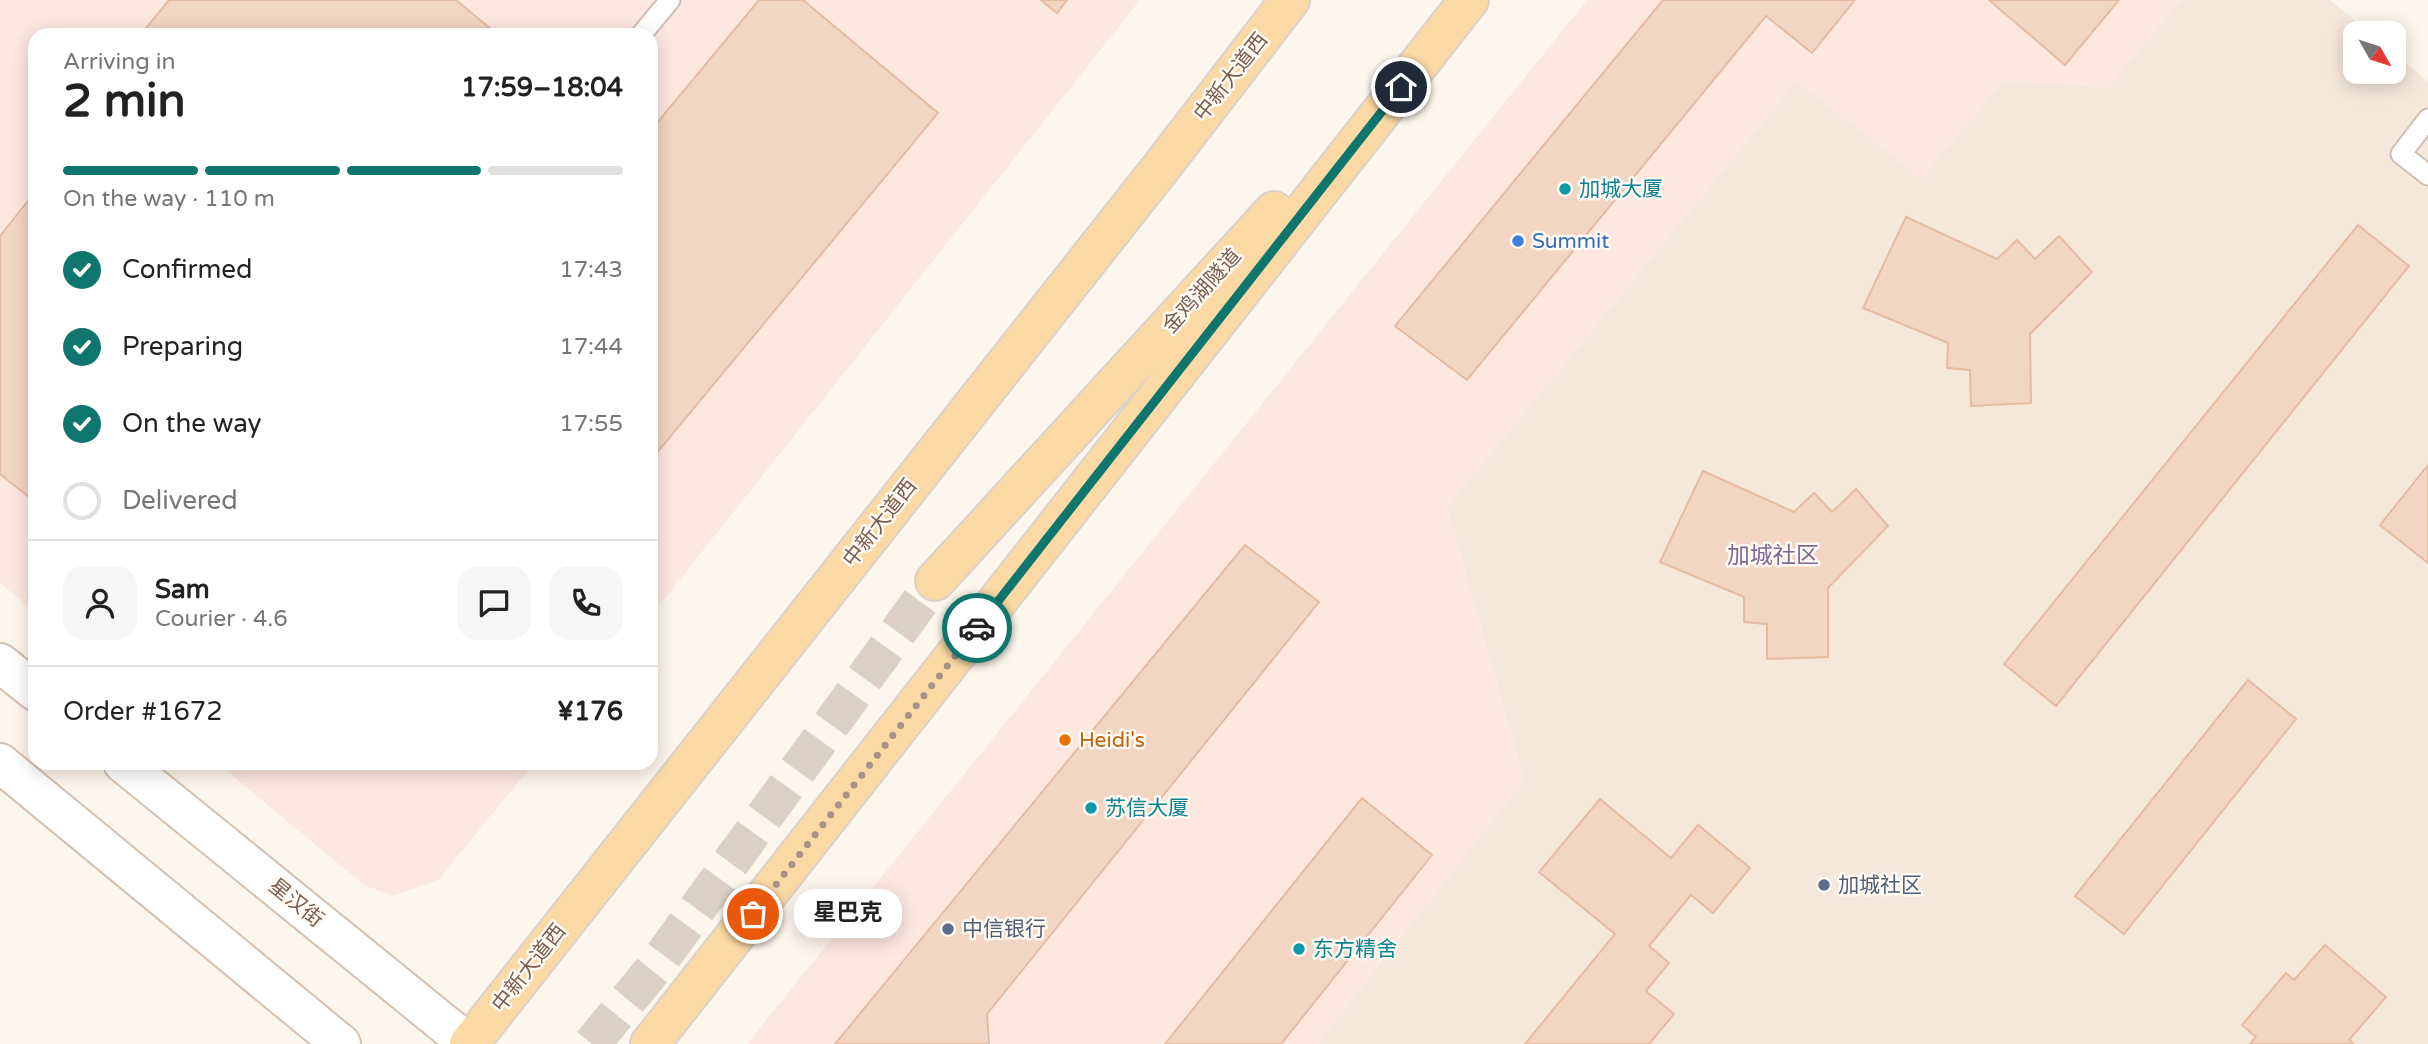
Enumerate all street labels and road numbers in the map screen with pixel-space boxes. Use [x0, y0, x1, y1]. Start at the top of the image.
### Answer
street label: 中新大道西 [1189, 28, 1273, 126]
street label: 金鸡湖隧道 [1158, 244, 1246, 338]
street label: 中新大道西 [838, 474, 922, 572]
street label: 星汉街 [264, 873, 328, 933]
street label: 中新大道西 [487, 919, 571, 1017]

